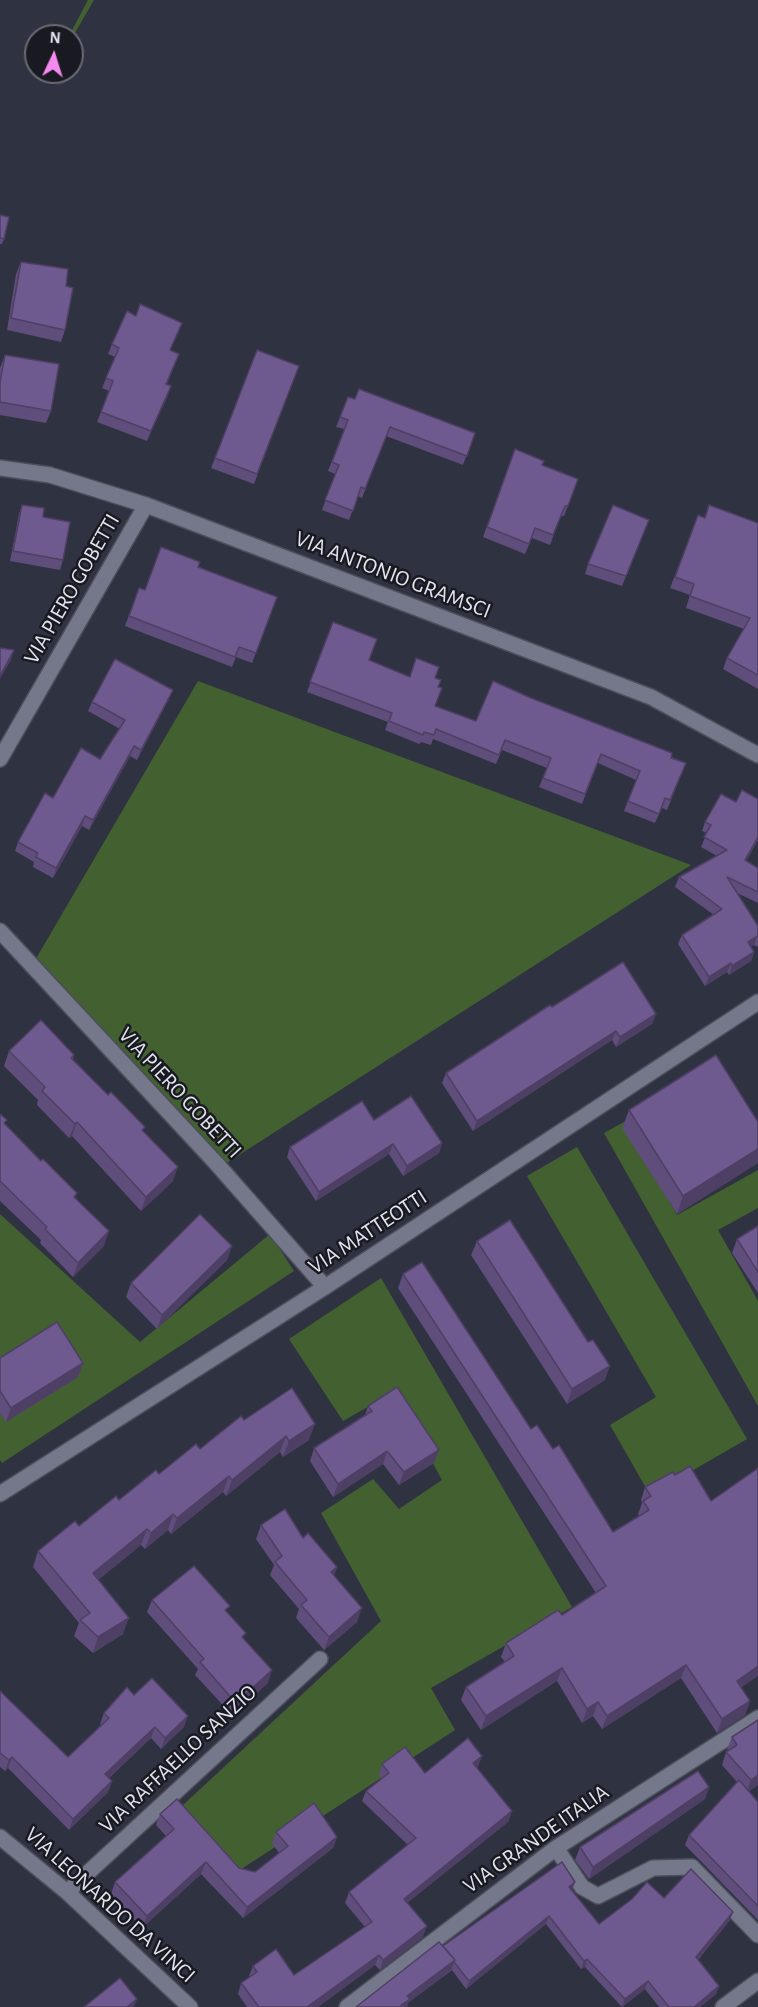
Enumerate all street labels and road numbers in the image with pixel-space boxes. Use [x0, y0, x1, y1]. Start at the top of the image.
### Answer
street label: VIA PIERO GOBETTI [18, 509, 126, 669]
street label: VIA ANTONIO GRAMSCI [292, 526, 494, 624]
street label: VIA PIERO GOBETTI [113, 1022, 247, 1164]
street label: VIA MATTEOTTI [304, 1184, 432, 1280]
street label: VIA RAFFAELLO SANZIO [94, 1679, 262, 1839]
street label: VIA GRANDE ITALIA [458, 1779, 614, 1899]
street label: VIA LEONARDO DA VINCI [19, 1821, 201, 1989]

